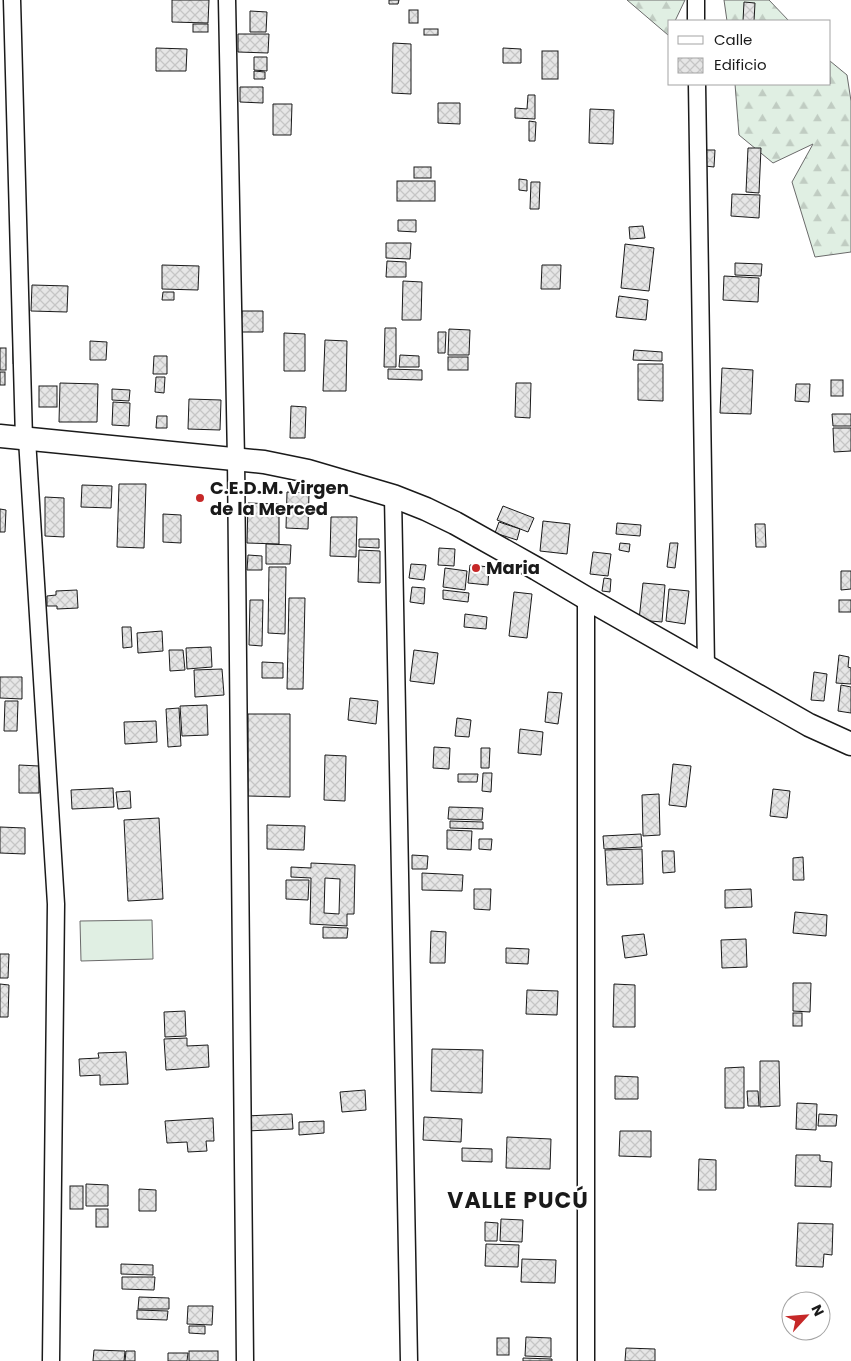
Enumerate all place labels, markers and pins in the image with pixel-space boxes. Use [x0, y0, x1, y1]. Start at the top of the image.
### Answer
place label: C.E.D.M. Virgen de la Merced [210, 475, 349, 521]
marker: C.E.D.M. Virgen de la Merced [194, 492, 206, 504]
place label: Maria [486, 555, 540, 580]
marker: Maria [470, 562, 482, 574]

